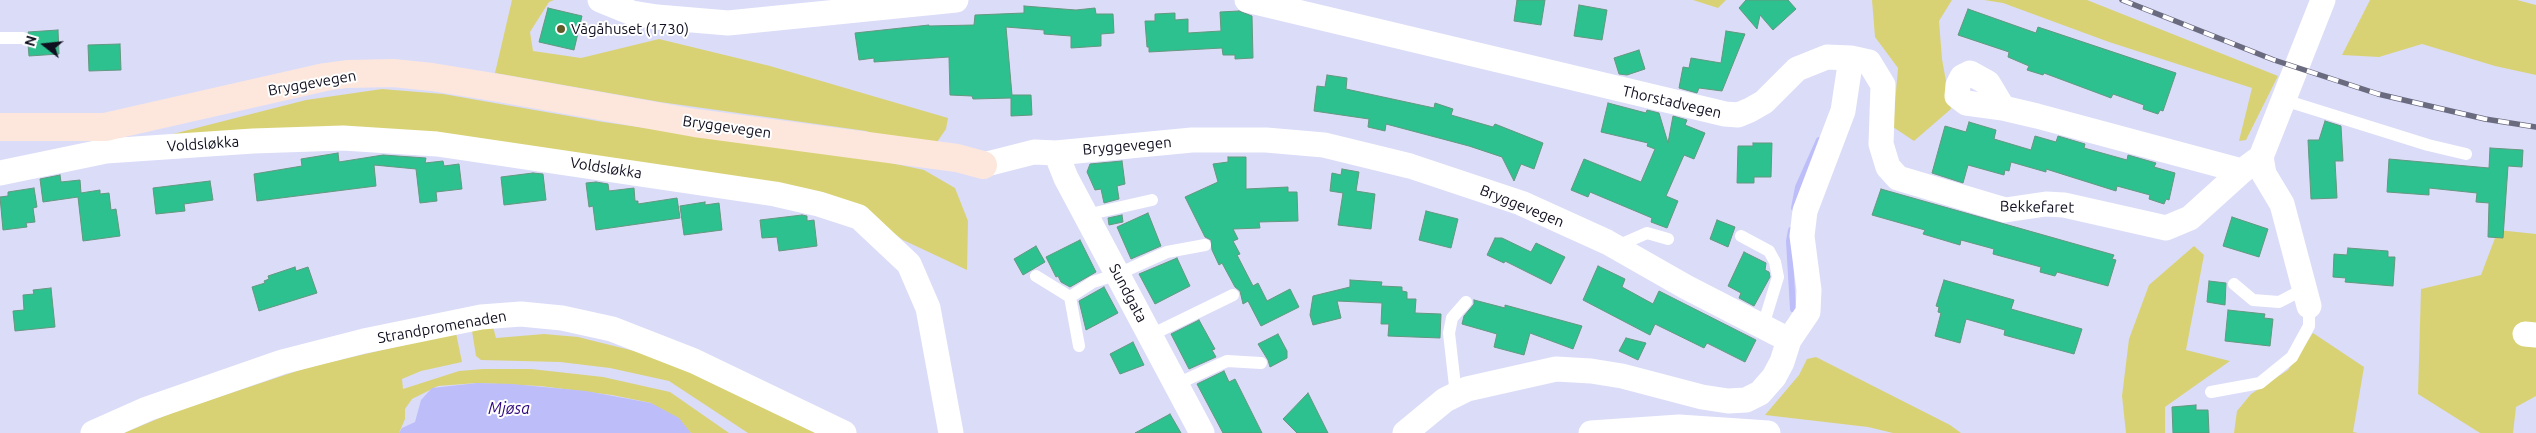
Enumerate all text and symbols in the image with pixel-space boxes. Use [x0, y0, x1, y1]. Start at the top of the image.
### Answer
north arrow [20, 20, 70, 70]
place label: Vågåhuset (1730) [571, 20, 689, 38]
marker: Vågåhuset (1730) [555, 23, 567, 35]
text: N [21, 34, 40, 48]
street label: Bryggevegen [266, 66, 358, 100]
street label: Thorstadvegen [1621, 82, 1723, 122]
street label: Bryggevegen [682, 112, 772, 142]
street label: Voldsløkka [166, 132, 240, 156]
street label: Bryggevegen [1082, 133, 1172, 159]
street label: Voldsløkka [569, 153, 643, 183]
street label: Bryggevegen [1477, 181, 1567, 231]
street label: Bekkefaret [2000, 197, 2074, 217]
street label: Sundgata [1105, 261, 1151, 325]
street label: Strandpromenaden [376, 307, 508, 347]
water label: Mjøsa [488, 399, 530, 419]

